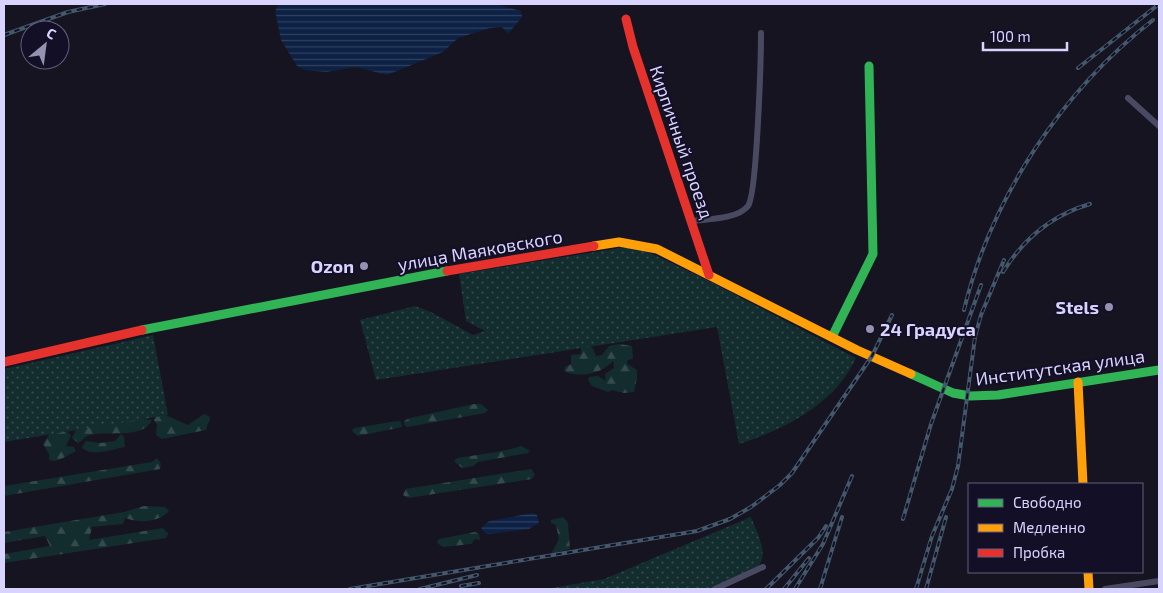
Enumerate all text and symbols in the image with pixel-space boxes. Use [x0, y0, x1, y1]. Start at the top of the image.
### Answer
north arrow [20, 20, 70, 70]
scale bar [983, 20, 1067, 52]
text: С [44, 24, 59, 43]
text: 100 m [990, 27, 1031, 45]
street label: Кирпичный проезд [645, 62, 719, 222]
street label: улица Маяковского [396, 225, 564, 275]
place label: Ozon [311, 255, 354, 277]
marker: Ozon [358, 260, 370, 272]
place label: Stels [1056, 296, 1099, 318]
marker: Stels [1103, 301, 1115, 313]
place label: 24 Градуса [880, 318, 976, 340]
marker: 24 Градуса [864, 323, 876, 335]
street label: Институтская улица [974, 344, 1146, 390]
legend [968, 483, 1143, 573]
text: Свободно [1013, 493, 1082, 511]
text: Медленно [1013, 518, 1086, 536]
text: Пробка [1013, 543, 1065, 561]

